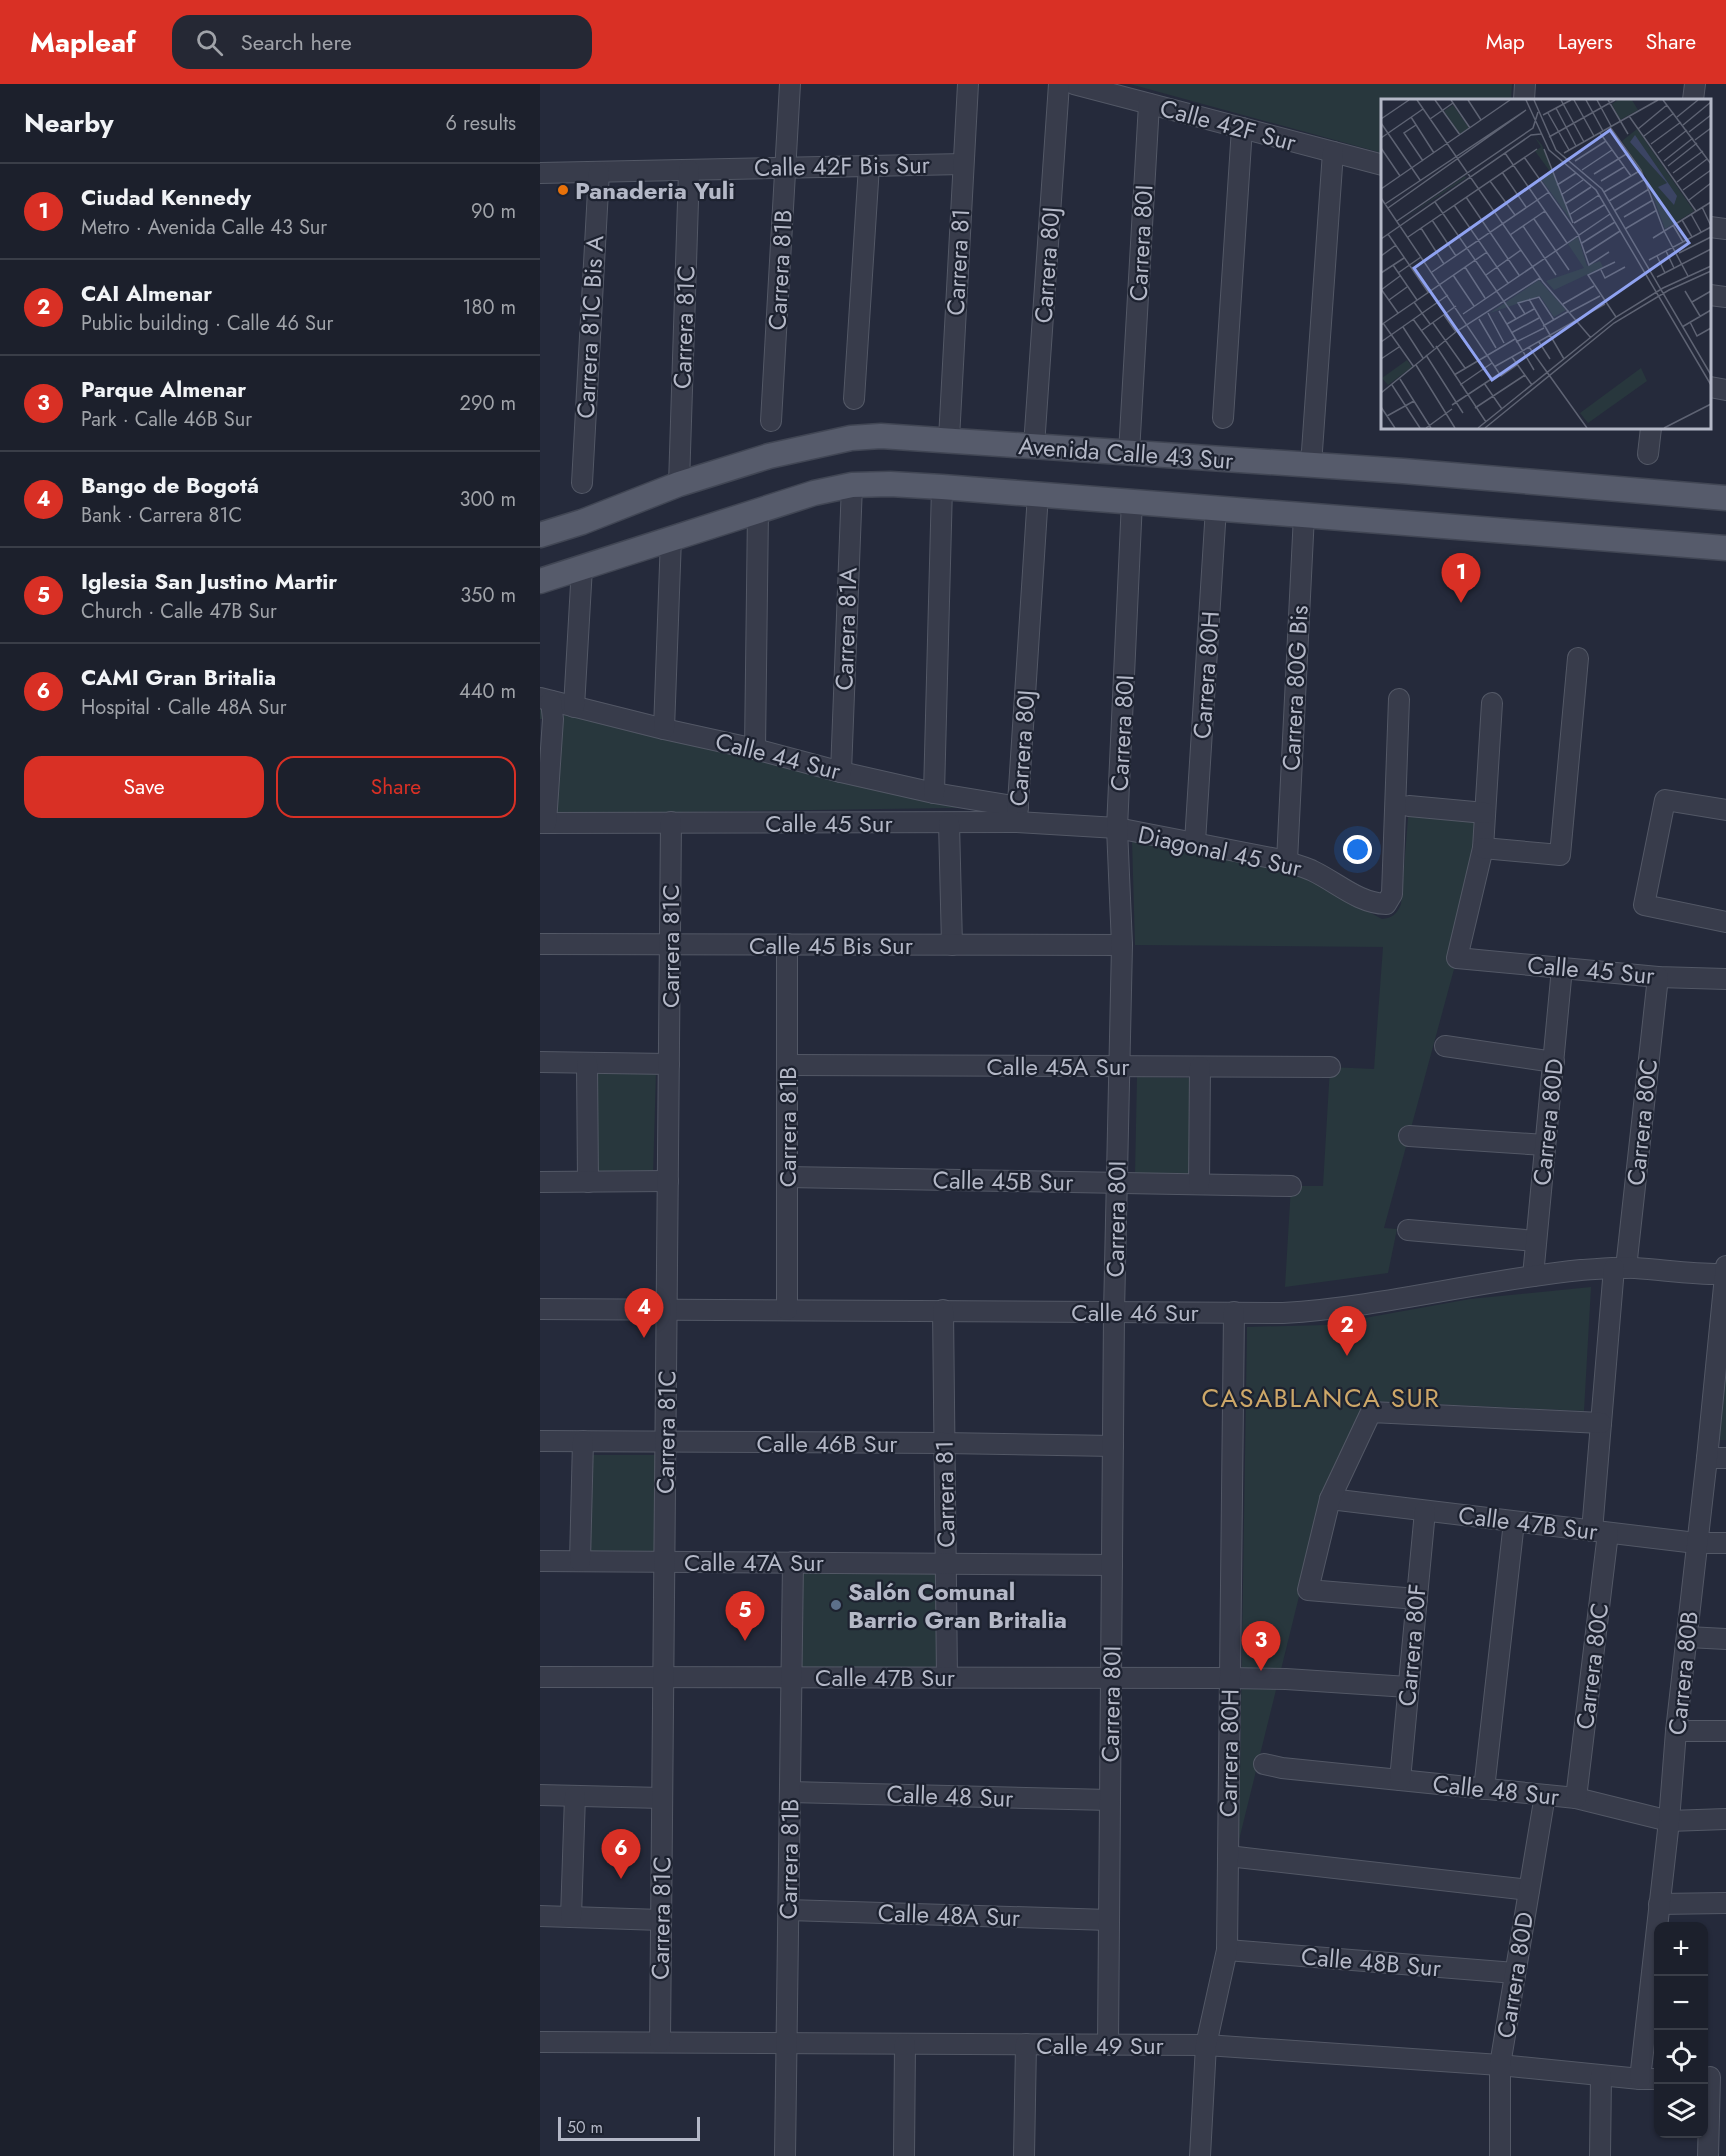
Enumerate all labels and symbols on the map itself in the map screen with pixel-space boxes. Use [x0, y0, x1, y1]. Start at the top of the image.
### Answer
street label: Calle 42F Sur [1156, 90, 1301, 160]
inset map [1381, 99, 1711, 429]
street label: Calle 42F Bis Sur [754, 147, 931, 185]
place label: Panaderia Yuli [575, 173, 735, 208]
marker: Panaderia Yuli [556, 183, 570, 197]
street label: Carrera 80I [1120, 184, 1162, 302]
street label: Carrera 80J [1025, 206, 1069, 324]
street label: Carrera 81 [938, 207, 978, 317]
street label: Carrera 81B [759, 209, 801, 331]
street label: Carrera 81C Bis A [568, 234, 612, 419]
street label: Carrera 81C [664, 265, 704, 389]
street label: Avenida Calle 43 Sur [1017, 428, 1235, 478]
pin: 1 [1442, 554, 1480, 603]
street label: Carrera 81A [826, 567, 866, 691]
street label: Carrera 80G Bis [1273, 604, 1317, 772]
street label: Carrera 80H [1184, 610, 1228, 740]
street label: Carrera 80I [1101, 674, 1143, 792]
street label: Carrera 80J [1000, 689, 1044, 807]
street label: Calle 44 Sur [712, 724, 845, 789]
street label: Calle 45 Sur [765, 806, 893, 841]
street label: Diagonal 45 Sur [1135, 817, 1306, 886]
your location [1343, 835, 1372, 864]
street label: Carrera 81C [653, 884, 688, 1008]
street label: Calle 45 Bis Sur [749, 928, 914, 963]
street label: Calle 45 Sur [1526, 947, 1657, 993]
street label: Calle 45A Sur [986, 1049, 1130, 1084]
street label: Carrera 80D [1524, 1057, 1572, 1187]
street label: Carrera 80C [1618, 1057, 1666, 1187]
street label: Carrera 81B [770, 1067, 805, 1187]
street label: Carrera 80I [1097, 1160, 1135, 1278]
street label: Calle 45B Sur [932, 1162, 1074, 1200]
pin: 4 [624, 1288, 664, 1338]
street label: Calle 46 Sur [1071, 1295, 1200, 1330]
pin: 2 [1328, 1306, 1366, 1356]
street label: Carrera 81C [647, 1370, 685, 1494]
district label: CASABLANCA SUR [1202, 1379, 1440, 1417]
street label: Calle 46B Sur [757, 1426, 898, 1461]
street label: Carrera 81 [927, 1440, 963, 1548]
street label: Calle 47B Sur [1457, 1497, 1600, 1549]
street label: Calle 47A Sur [684, 1545, 825, 1580]
place label: Salón Comunal Barrio Gran Britalia [848, 1574, 1067, 1637]
street label: Carrera 80F [1389, 1582, 1435, 1708]
pin: 5 [726, 1592, 764, 1641]
marker: Salón Comunal Barrio Gran Britalia [829, 1598, 843, 1612]
street label: Carrera 80C [1567, 1601, 1617, 1731]
street label: Carrera 80B [1659, 1609, 1707, 1737]
pin: 3 [1242, 1622, 1280, 1671]
street label: Carrera 80I [1092, 1645, 1130, 1763]
street label: Calle 47B Sur [815, 1660, 956, 1695]
street label: Carrera 80H [1210, 1689, 1248, 1817]
street label: Calle 48 Sur [1431, 1766, 1562, 1814]
street label: Calle 48 Sur [886, 1776, 1015, 1816]
street label: Carrera 81B [770, 1798, 808, 1920]
pin: 6 [602, 1830, 640, 1879]
street label: Carrera 81C [642, 1856, 680, 1980]
street label: Calle 48A Sur [877, 1895, 1022, 1935]
street label: Carrera 80D [1488, 1909, 1542, 2041]
street label: Calle 48B Sur [1300, 1938, 1443, 1986]
street label: Calle 49 Sur [1036, 2028, 1165, 2063]
scale bar [558, 2114, 700, 2142]

